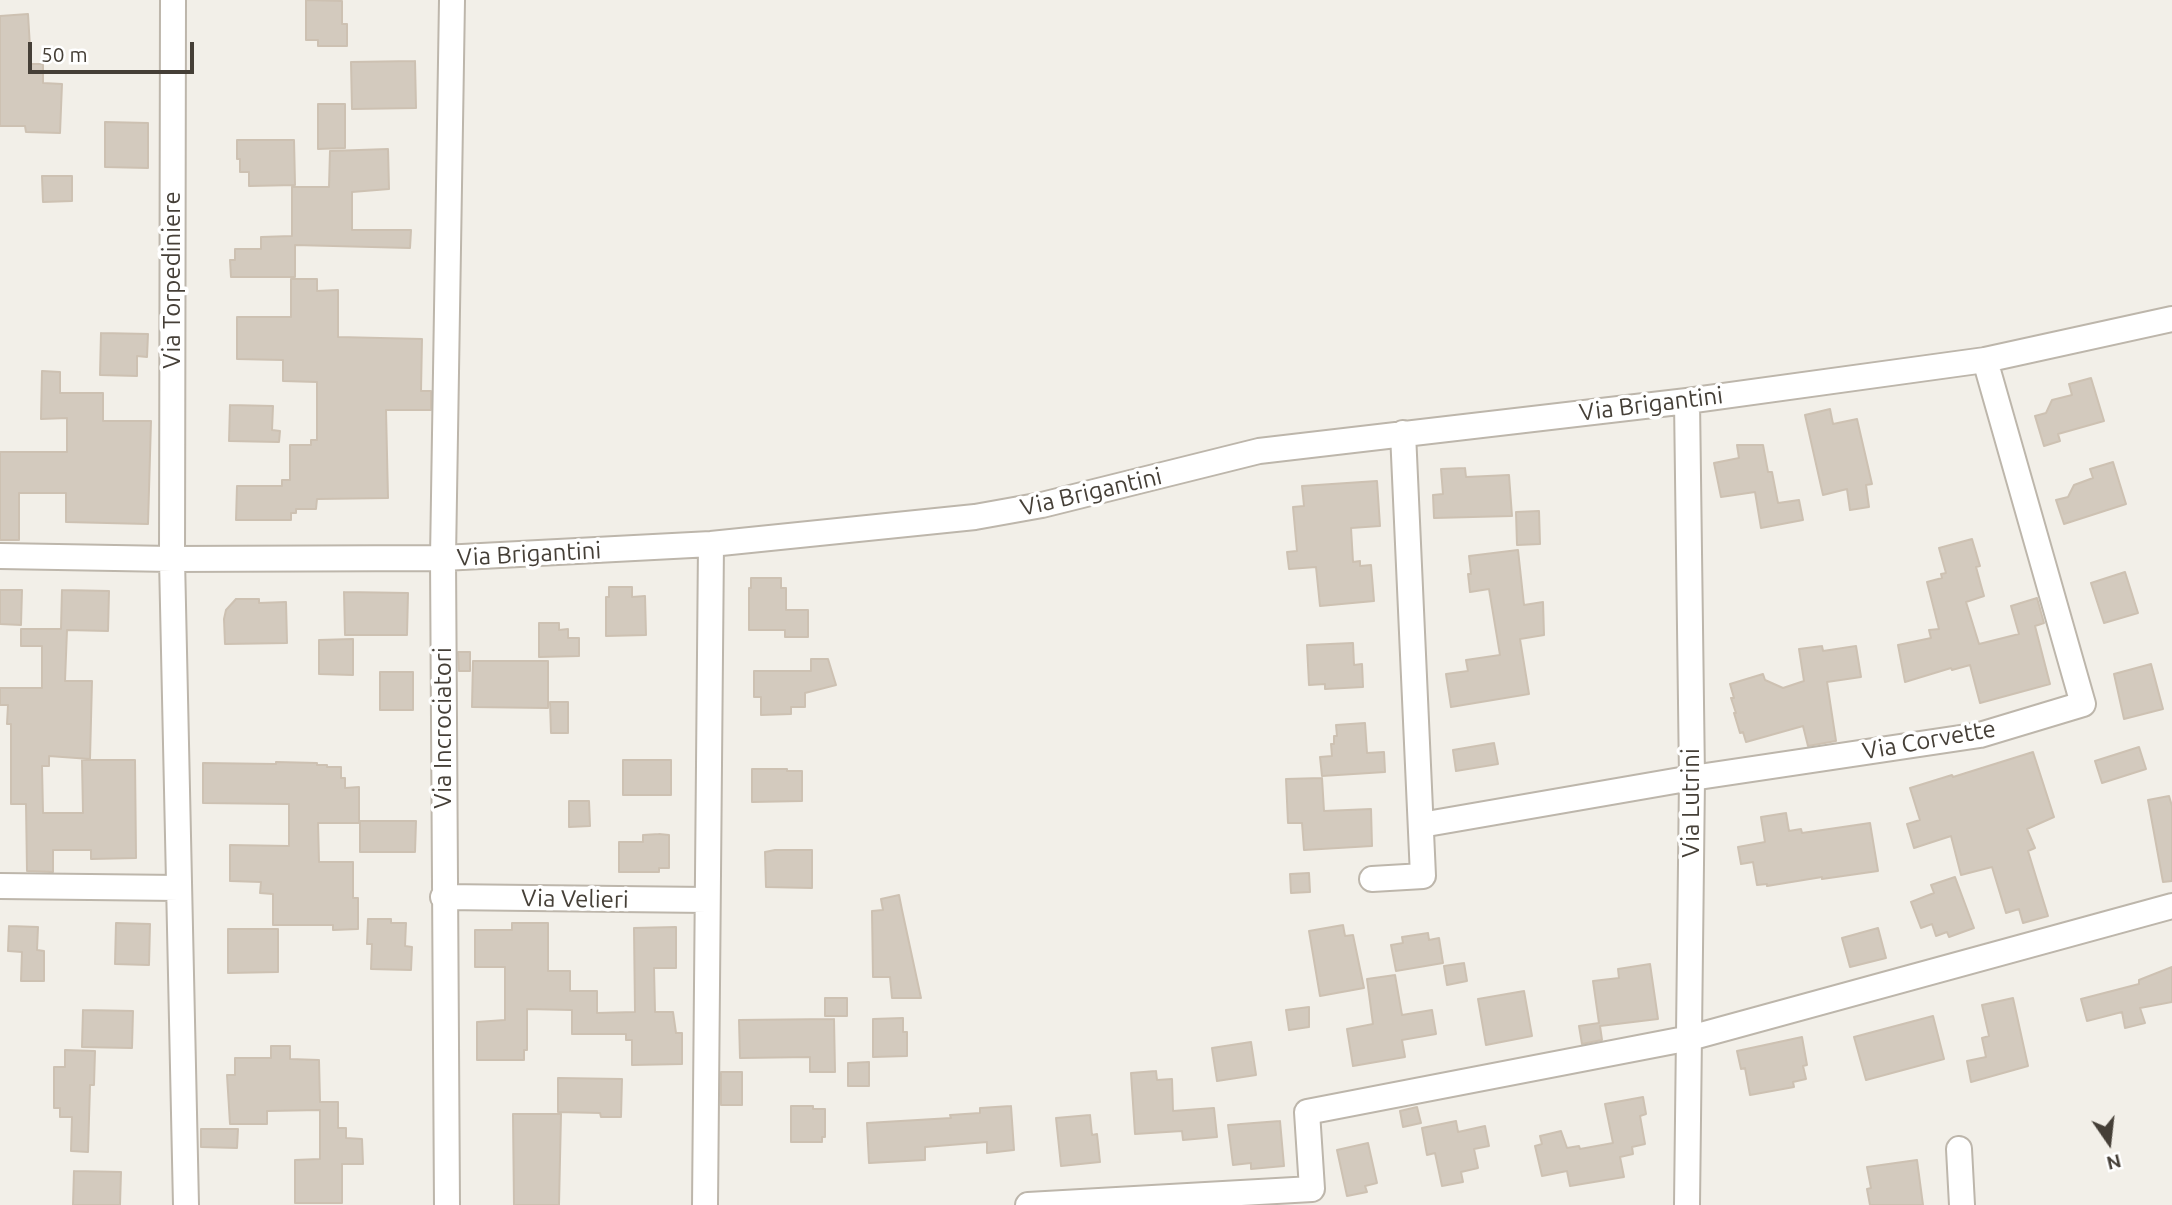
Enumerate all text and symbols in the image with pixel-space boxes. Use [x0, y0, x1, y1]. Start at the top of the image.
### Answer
scale bar [32, 28, 198, 72]
text: 50 m [41, 42, 88, 66]
street label: Via Torpediniere [158, 191, 186, 369]
street label: Via Brigantini [1578, 381, 1724, 427]
street label: Via Brigantini [1017, 462, 1165, 522]
street label: Via Brigantini [456, 536, 602, 572]
street label: Via Incrociatori [429, 647, 457, 809]
street label: Via Corvette [1860, 714, 1998, 766]
street label: Via Lutrini [1677, 748, 1705, 858]
street label: Via Velieri [521, 884, 629, 914]
north arrow [2074, 1107, 2144, 1177]
text: N [2105, 1150, 2124, 1175]

